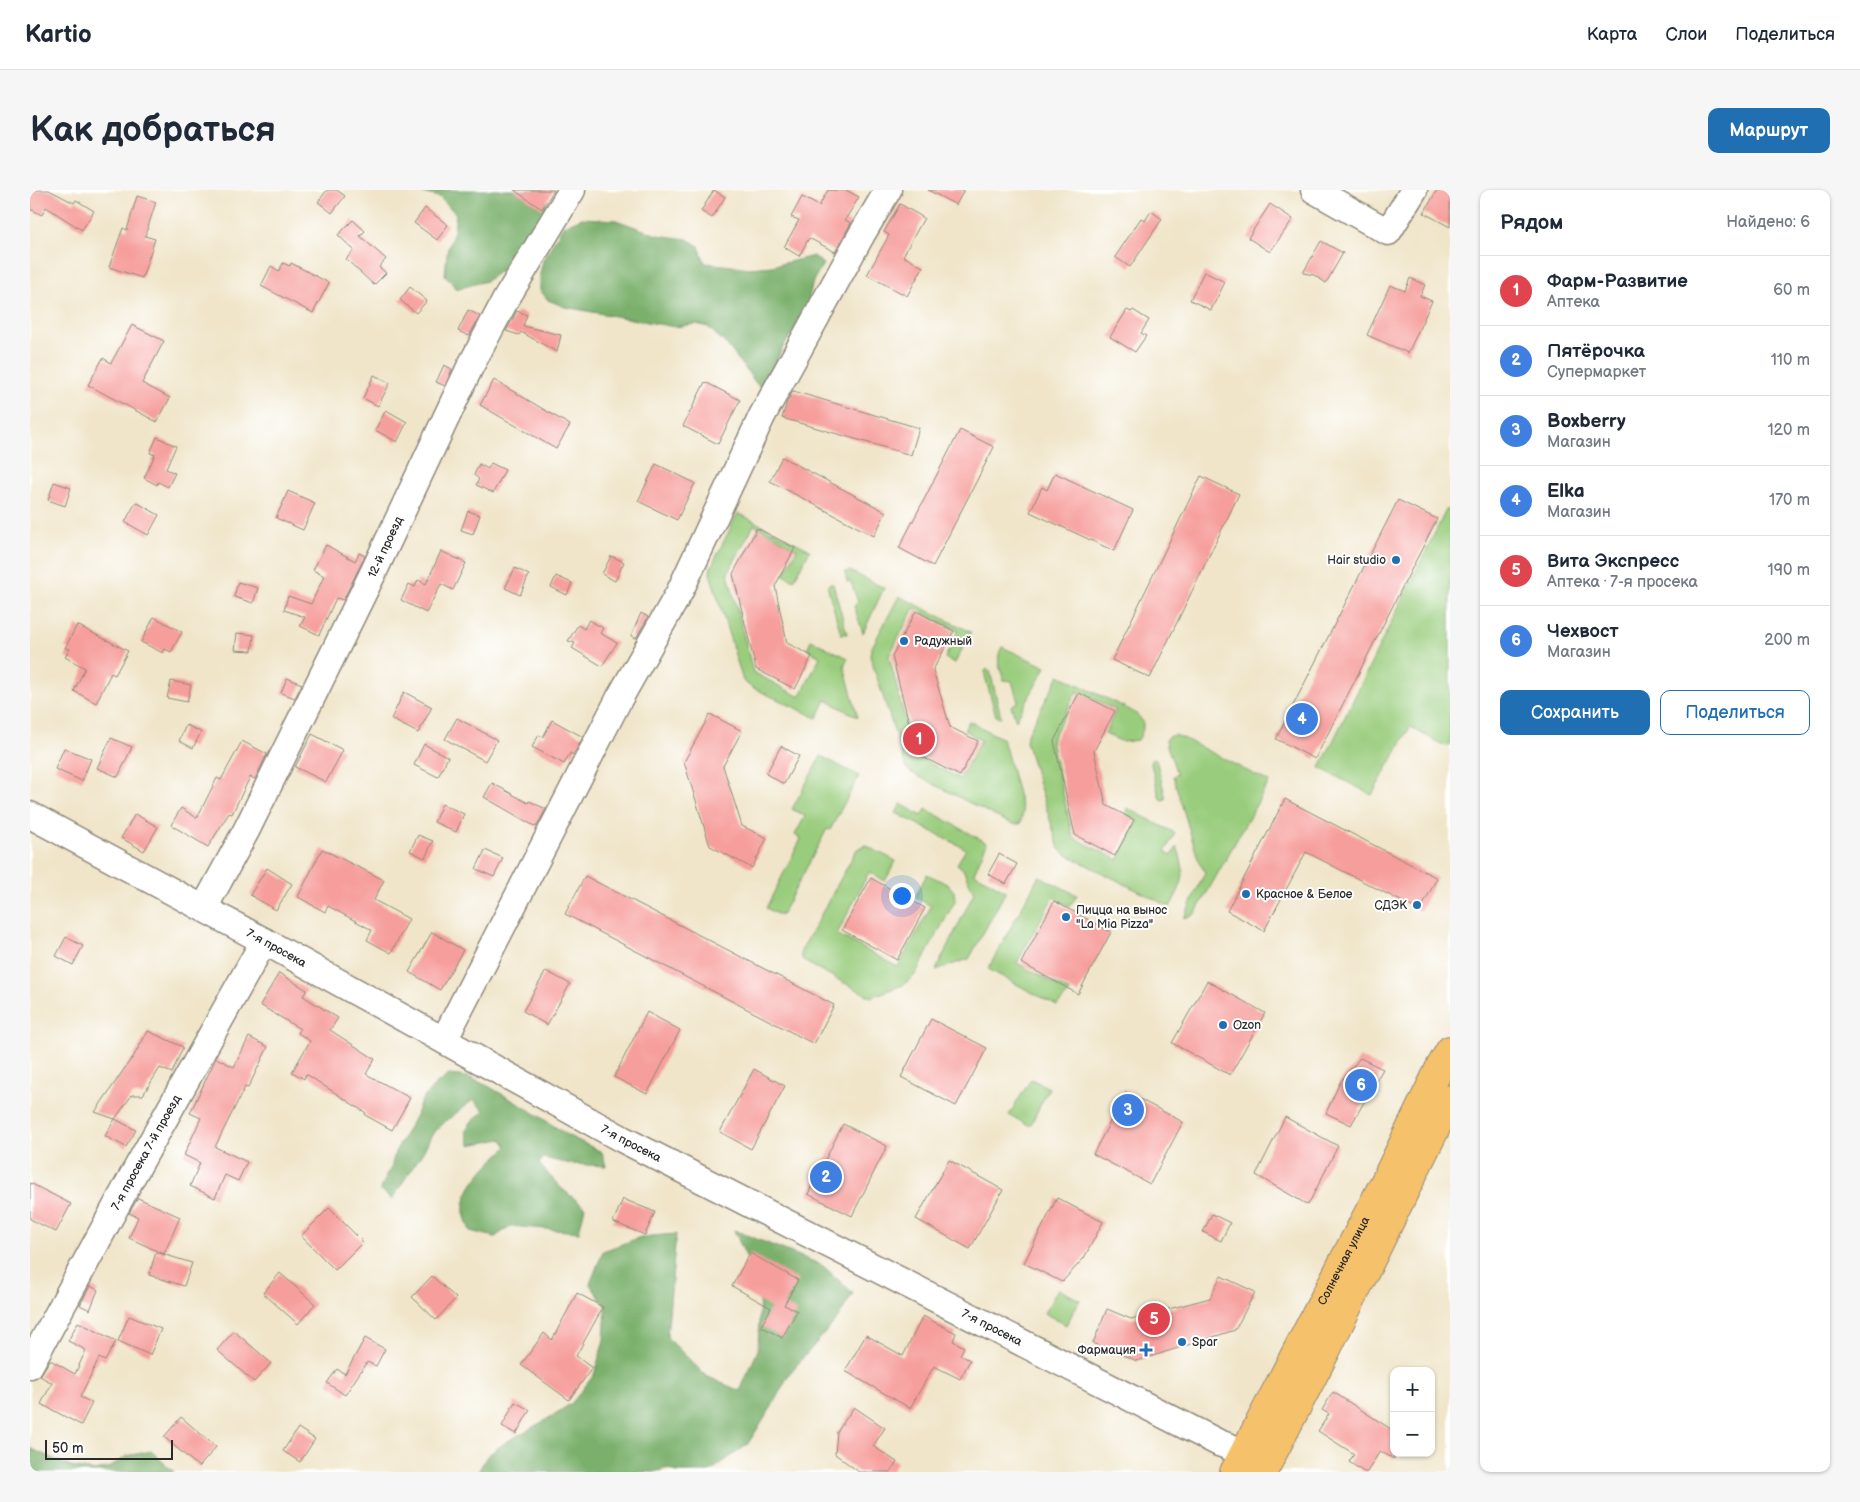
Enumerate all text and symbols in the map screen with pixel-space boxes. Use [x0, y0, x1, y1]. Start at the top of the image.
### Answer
text: Kartio [25, 20, 92, 49]
text: Карта [1587, 24, 1637, 45]
text: Слои [1665, 24, 1707, 45]
text: Поделиться [1735, 24, 1835, 45]
button: Маршрут [1708, 108, 1830, 153]
text: Как добраться [30, 109, 276, 152]
text: Рядом [1500, 210, 1563, 235]
text: Найдено: 6 [1726, 213, 1810, 232]
text: Фарм-Развитие [1547, 270, 1688, 293]
text: 1 [1513, 281, 1519, 300]
text: 60 m [1773, 281, 1810, 300]
text: Аптека [1547, 293, 1600, 312]
text: Пятёрочка [1547, 340, 1645, 363]
text: 2 [1511, 351, 1521, 370]
text: 110 m [1771, 351, 1810, 370]
text: Супермаркет [1547, 363, 1646, 382]
text: Boxberry [1547, 410, 1626, 433]
text: 3 [1511, 421, 1521, 440]
text: 120 m [1767, 421, 1810, 440]
text: Магазин [1547, 433, 1611, 452]
text: Elka [1547, 480, 1585, 503]
text: 4 [1511, 491, 1521, 510]
text: 170 m [1769, 491, 1810, 510]
text: Магазин [1547, 503, 1611, 522]
street label: 12-й проезд [364, 513, 406, 580]
text: Вита Экспресс [1547, 550, 1679, 573]
place label: Hair studio [1327, 553, 1386, 568]
marker: Hair studio [1390, 554, 1402, 566]
text: 5 [1511, 561, 1521, 580]
text: 190 m [1768, 561, 1810, 580]
text: Аптека · 7-я просека [1547, 573, 1698, 592]
text: Чехвост [1547, 620, 1619, 643]
text: 6 [1511, 631, 1521, 650]
text: 200 m [1764, 631, 1810, 650]
place label: Радужный [914, 634, 972, 649]
marker: Радужный [898, 635, 910, 647]
text: Магазин [1547, 643, 1611, 662]
button: Сохранить [1500, 690, 1650, 735]
button: Поделиться [1660, 690, 1810, 735]
pin: 4 [1286, 700, 1318, 738]
pin: 1 [903, 720, 935, 758]
your location [889, 883, 915, 909]
place label: Красное & Белое [1256, 887, 1353, 902]
marker: Красное & Белое [1240, 888, 1252, 900]
place label: СДЭК [1375, 898, 1407, 913]
marker: СДЭК [1411, 899, 1423, 911]
place label: Пицца на вынос "La Mia Pizza" [1076, 903, 1167, 932]
marker: Пицца на вынос "La Mia Pizza" [1060, 911, 1072, 923]
street label: 7-я просека [244, 925, 309, 970]
place label: Ozon [1233, 1018, 1261, 1033]
marker: Ozon [1217, 1019, 1229, 1031]
pin: 6 [1345, 1066, 1377, 1104]
pin: 3 [1112, 1091, 1144, 1129]
street label: 7-я просека 7-й проезд [108, 1092, 184, 1213]
street label: 7-я просека [598, 1121, 664, 1165]
pin: 2 [810, 1158, 842, 1196]
street label: Солнечная улица [1314, 1214, 1373, 1308]
pin: 5 [1138, 1300, 1170, 1338]
street label: 7-я просека [959, 1306, 1025, 1349]
place label: Spar [1192, 1335, 1218, 1350]
marker: Spar [1176, 1336, 1188, 1348]
place label: Фармация [1077, 1343, 1136, 1358]
marker: Фармация [1140, 1344, 1152, 1356]
map controls [1390, 1367, 1435, 1457]
button: + [1390, 1367, 1435, 1412]
button: − [1390, 1412, 1435, 1457]
scale bar [45, 1437, 172, 1460]
text: 50 m [52, 1440, 84, 1457]

